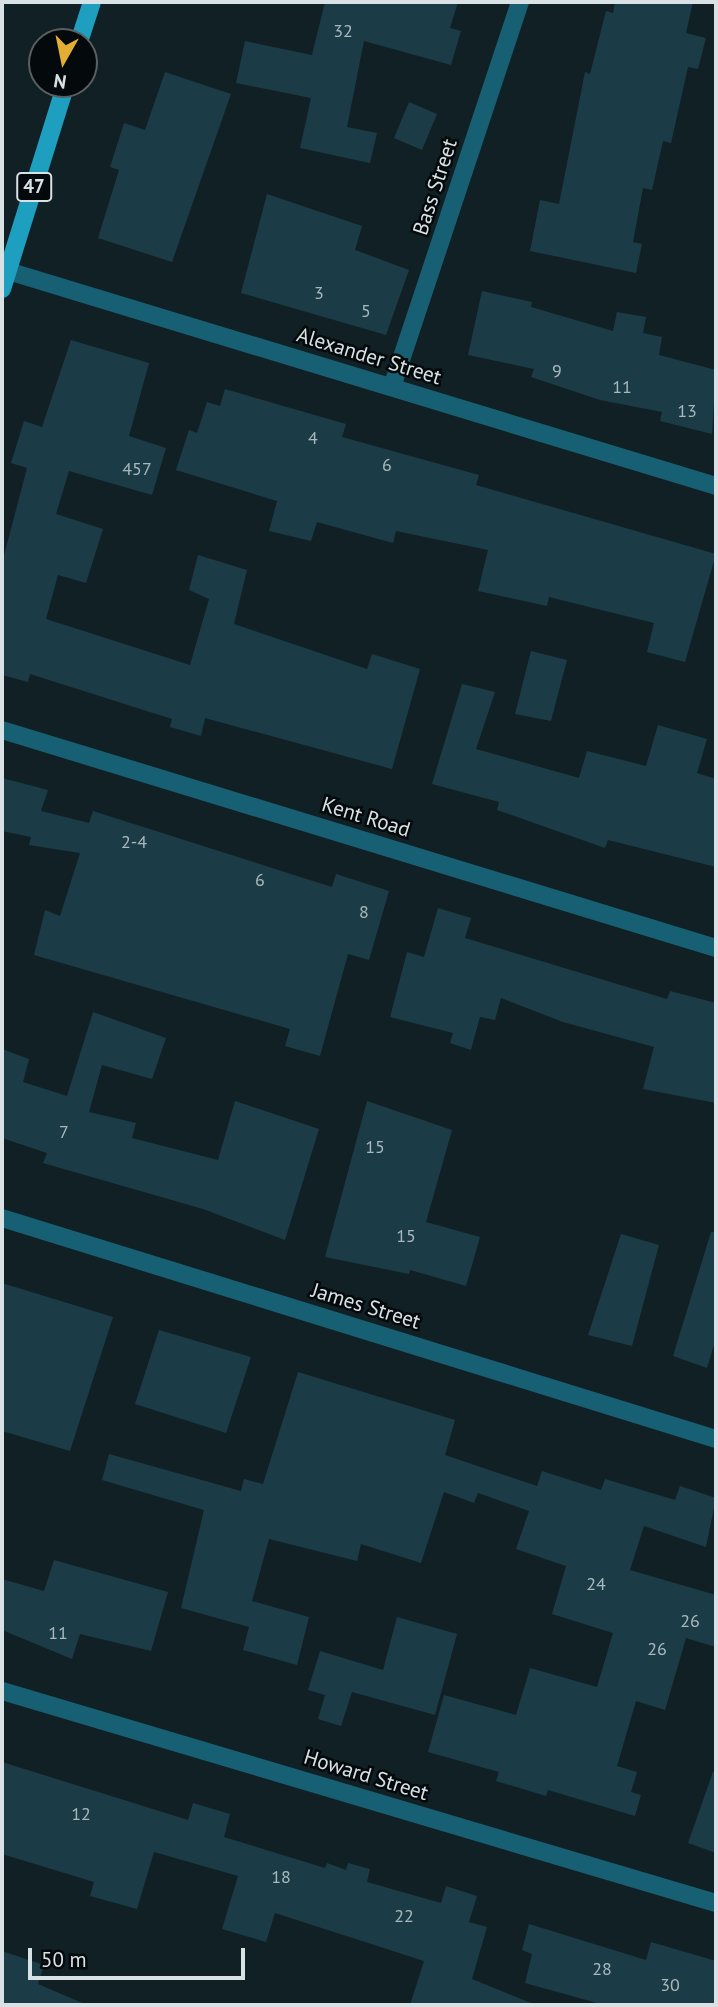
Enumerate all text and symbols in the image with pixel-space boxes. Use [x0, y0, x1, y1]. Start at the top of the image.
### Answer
house number: 32 [333, 20, 353, 42]
north arrow [28, 28, 98, 98]
text: N [52, 69, 68, 95]
street label: Bass Street [408, 136, 462, 238]
road number: 47 [15, 172, 53, 202]
house number: 3 [314, 282, 324, 304]
house number: 5 [361, 300, 371, 322]
street label: Alexander Street [294, 322, 444, 390]
house number: 9 [552, 360, 562, 382]
house number: 11 [612, 376, 632, 398]
house number: 13 [677, 400, 697, 422]
house number: 4 [308, 427, 318, 449]
house number: 6 [382, 454, 392, 476]
house number: 457 [122, 458, 152, 480]
street label: Kent Road [319, 792, 413, 842]
house number: 2-4 [121, 831, 147, 853]
house number: 6 [255, 869, 265, 891]
house number: 8 [359, 901, 369, 923]
house number: 7 [59, 1121, 69, 1143]
house number: 15 [365, 1136, 385, 1158]
house number: 15 [396, 1225, 416, 1247]
street label: James Street [309, 1278, 423, 1334]
house number: 24 [586, 1573, 606, 1595]
house number: 26 [680, 1610, 700, 1632]
house number: 11 [48, 1622, 68, 1644]
house number: 26 [647, 1638, 667, 1660]
street label: Howard Street [301, 1744, 431, 1806]
house number: 12 [71, 1803, 91, 1825]
house number: 18 [271, 1866, 291, 1888]
house number: 22 [394, 1905, 414, 1927]
scale bar [32, 1934, 248, 1978]
text: 50 m [41, 1946, 87, 1973]
house number: 28 [592, 1958, 612, 1980]
house number: 30 [660, 1974, 680, 1996]

